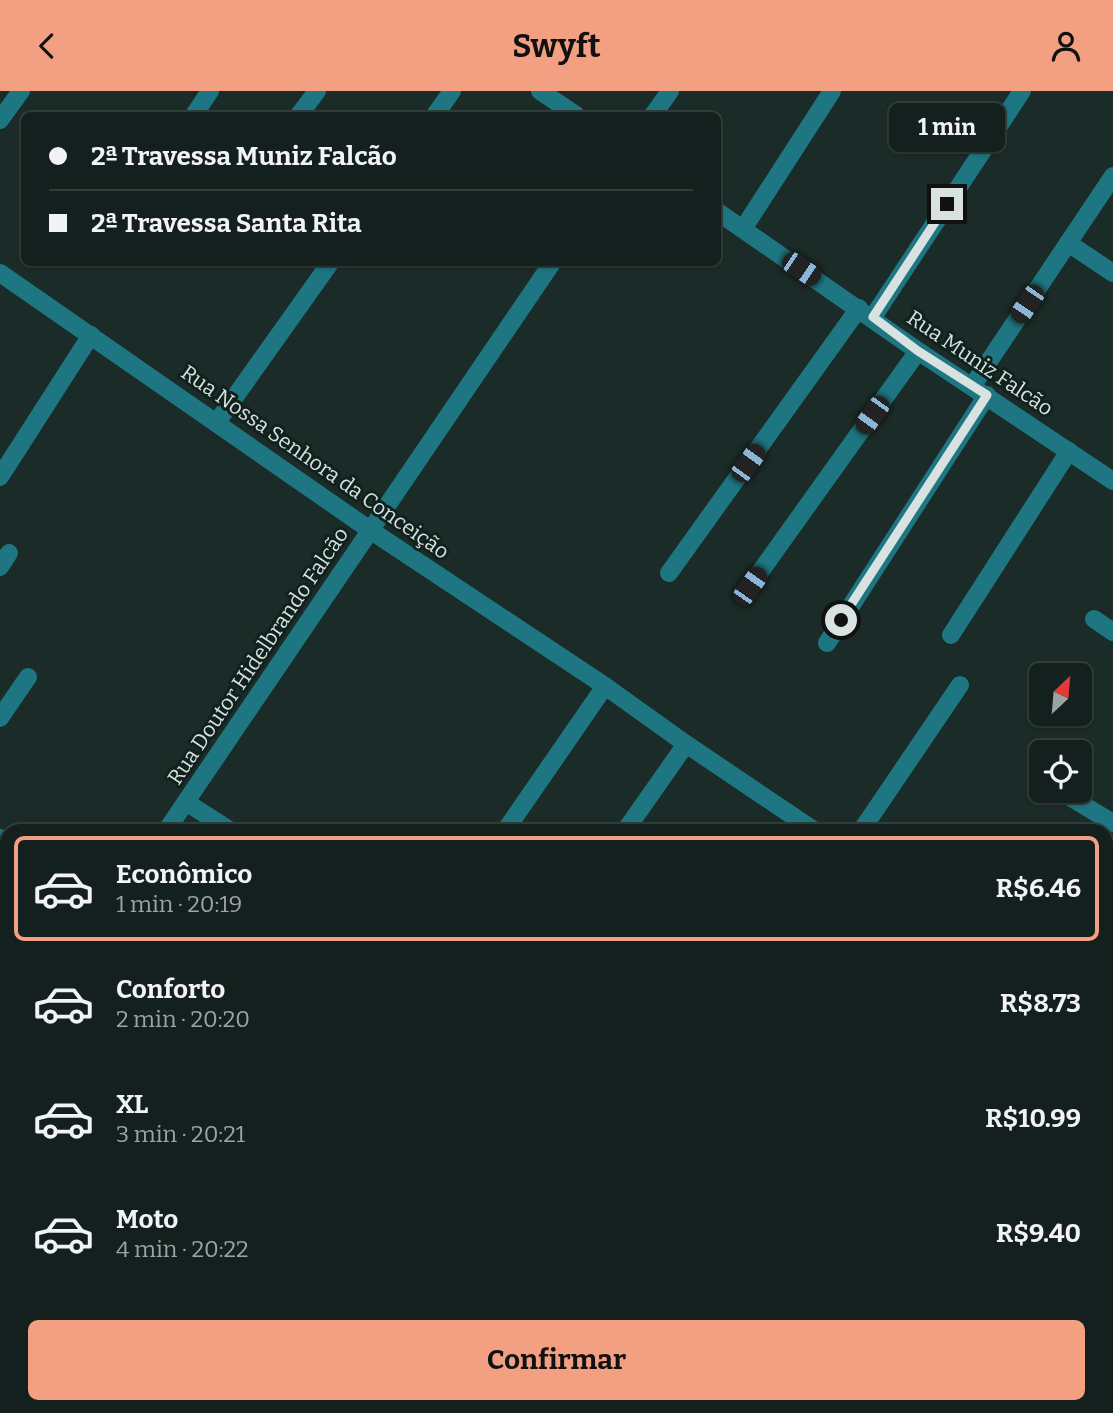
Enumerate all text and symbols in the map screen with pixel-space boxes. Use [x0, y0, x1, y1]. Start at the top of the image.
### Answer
icon: back [28, 27, 66, 65]
text: Swyft [512, 27, 601, 65]
icon: person [1047, 27, 1085, 65]
callout: 1 min [889, 102, 1005, 151]
text: 1 min [918, 113, 976, 141]
text: 2ª Travessa Muniz Falcão [91, 141, 397, 172]
route end [931, 188, 963, 220]
text: 2ª Travessa Santa Rita [91, 208, 362, 239]
car [778, 249, 825, 289]
car [1007, 281, 1048, 327]
street label: Rua Muniz Falcão [902, 305, 1058, 421]
street label: Rua Nossa Senhora da Conceição [176, 359, 454, 565]
car [852, 392, 893, 438]
car [728, 440, 769, 486]
street label: Rua Doutor Hidelbrando Falcão [162, 522, 354, 790]
car [730, 563, 771, 609]
route start [825, 604, 857, 636]
north arrow [1029, 663, 1092, 726]
map controls [1029, 663, 1092, 803]
button: locate [1029, 740, 1092, 803]
icon: car [32, 857, 95, 920]
text: Econômico [116, 859, 252, 890]
text: R$6.46 [996, 873, 1081, 904]
text: 1 min · 20:19 [116, 890, 242, 918]
icon: car [32, 972, 95, 1035]
text: Conforto [116, 974, 225, 1005]
text: R$8.73 [1000, 988, 1081, 1019]
text: 2 min · 20:20 [116, 1005, 250, 1033]
icon: car [32, 1087, 95, 1150]
text: XL [116, 1089, 148, 1120]
text: R$10.99 [985, 1103, 1081, 1134]
text: 3 min · 20:21 [116, 1120, 245, 1148]
icon: car [32, 1202, 95, 1265]
text: Moto [116, 1204, 178, 1235]
text: R$9.40 [996, 1218, 1081, 1249]
text: 4 min · 20:22 [116, 1235, 249, 1263]
button: Confirmar [28, 1320, 1085, 1400]

